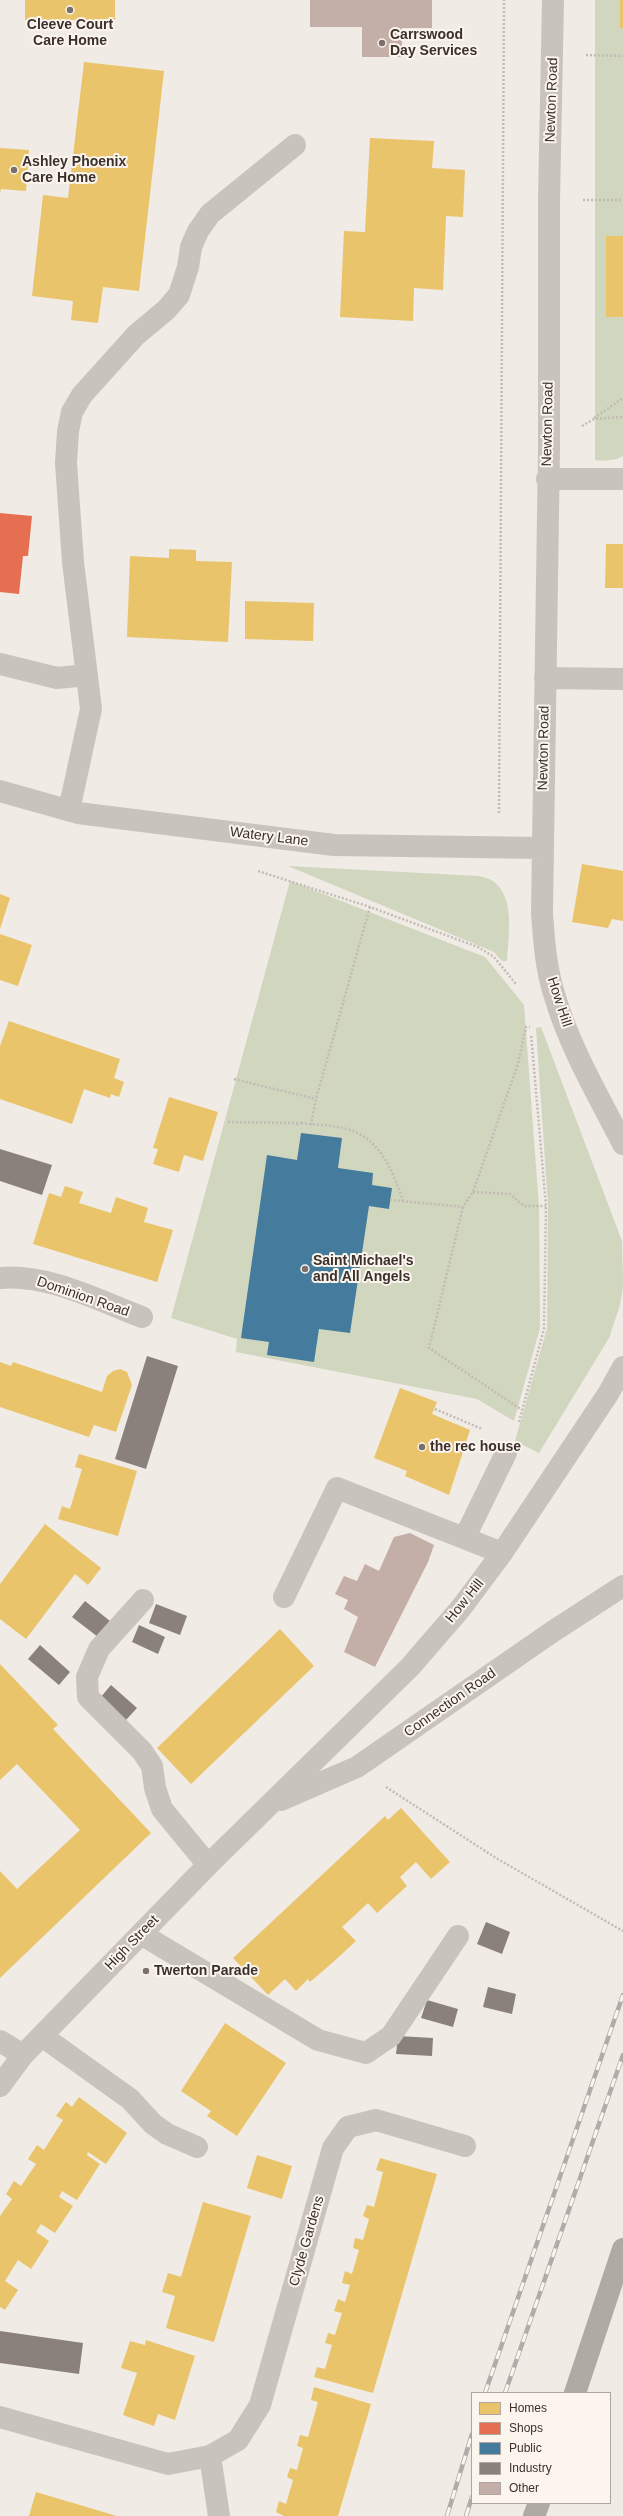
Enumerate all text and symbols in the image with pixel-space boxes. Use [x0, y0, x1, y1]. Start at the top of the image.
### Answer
marker: Cleeve Court Care Home [65, 5, 75, 15]
place label: Cleeve Court Care Home [27, 17, 113, 50]
place label: Carrswood Day Services [390, 27, 477, 60]
marker: Carrswood Day Services [377, 38, 387, 48]
street label: Newton Road [542, 57, 562, 143]
place label: Ashley Phoenix Care Home [22, 154, 126, 186]
marker: Ashley Phoenix Care Home [9, 165, 19, 175]
street label: Newton Road [539, 381, 557, 467]
street label: Newton Road [535, 705, 553, 791]
street label: Watery Lane [229, 824, 309, 850]
street label: How Hill [543, 975, 575, 1029]
place label: Saint Michael's and All Angels [313, 1253, 414, 1286]
marker: Saint Michael's and All Angels [300, 1264, 310, 1274]
street label: Dominion Road [35, 1273, 131, 1321]
place label: the rec house [430, 1439, 521, 1455]
marker: the rec house [417, 1442, 427, 1452]
street label: How Hill [442, 1576, 488, 1626]
street label: Connection Road [401, 1665, 499, 1741]
street label: High Street [102, 1912, 162, 1974]
place label: Twerton Parade [154, 1963, 258, 1979]
marker: Twerton Parade [141, 1966, 151, 1976]
street label: Clyde Gardens [286, 2194, 328, 2288]
legend [471, 2392, 611, 2504]
text: Homes [509, 2401, 547, 2415]
text: Shops [509, 2421, 543, 2435]
text: Public [509, 2441, 542, 2455]
text: Industry [509, 2461, 552, 2475]
text: Other [509, 2481, 539, 2495]

